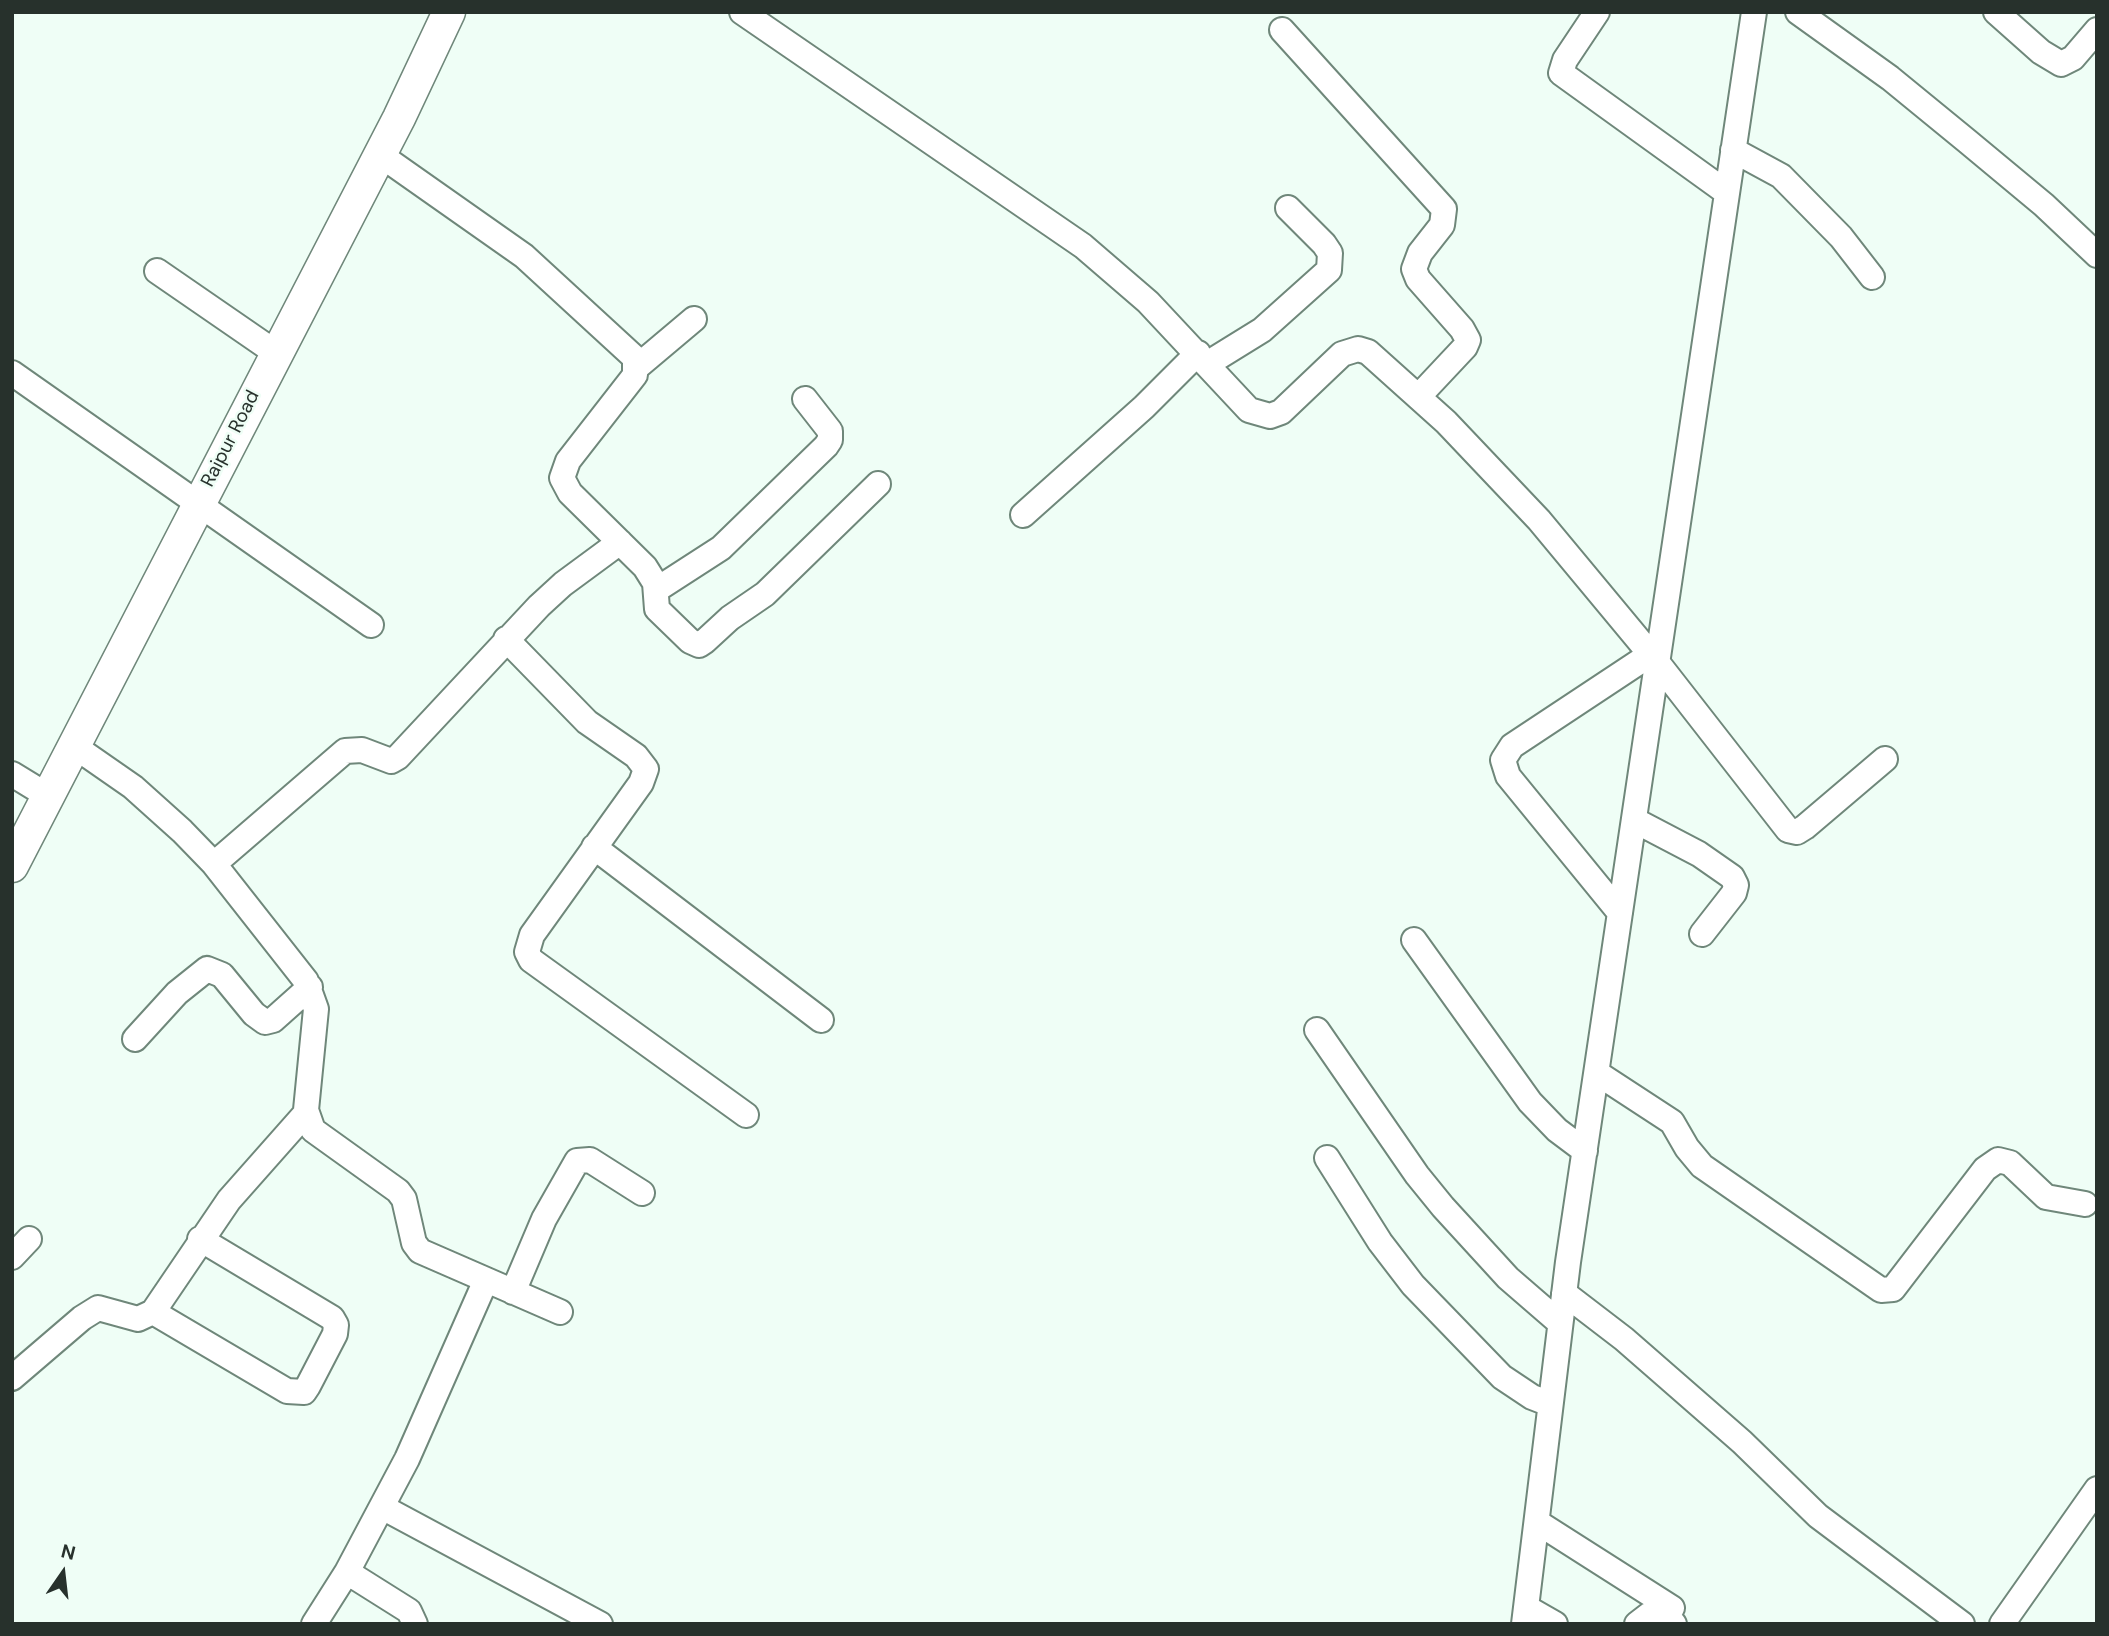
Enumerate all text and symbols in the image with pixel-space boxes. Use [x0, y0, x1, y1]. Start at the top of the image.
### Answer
street label: Raipur Road [197, 387, 265, 491]
north arrow [28, 1538, 98, 1608]
text: N [58, 1538, 78, 1566]

